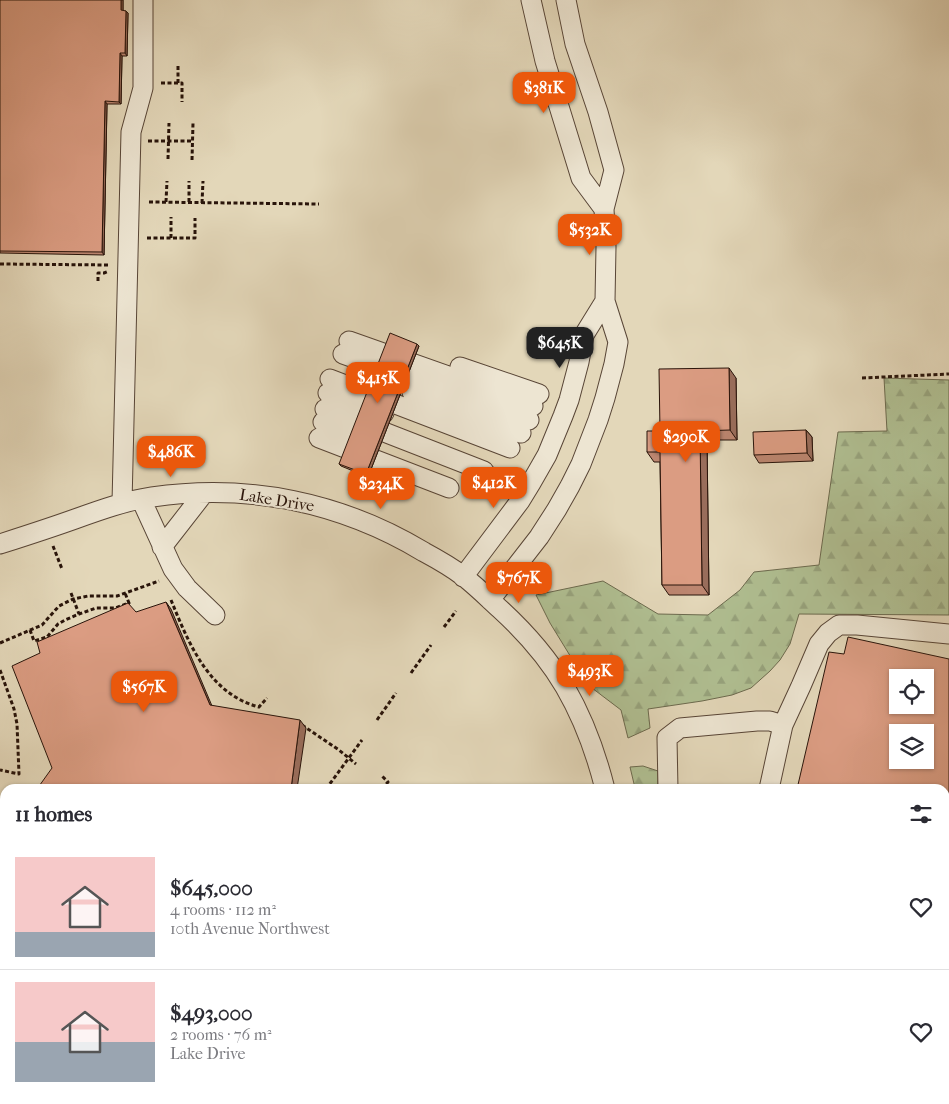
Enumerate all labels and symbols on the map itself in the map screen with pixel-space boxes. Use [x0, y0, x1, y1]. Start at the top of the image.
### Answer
pin: $381K [509, 72, 579, 114]
pin: $532K [555, 214, 625, 256]
pin: $645K [525, 326, 595, 369]
pin: $415K [343, 362, 413, 404]
pin: $290K [651, 420, 721, 463]
pin: $486K [136, 436, 206, 478]
pin: $412K [459, 466, 529, 509]
pin: $234K [346, 468, 416, 510]
street label: Lake Drive [238, 485, 316, 515]
pin: $767K [484, 562, 554, 604]
pin: $493K [555, 654, 625, 697]
pin: $567K [109, 670, 179, 713]

